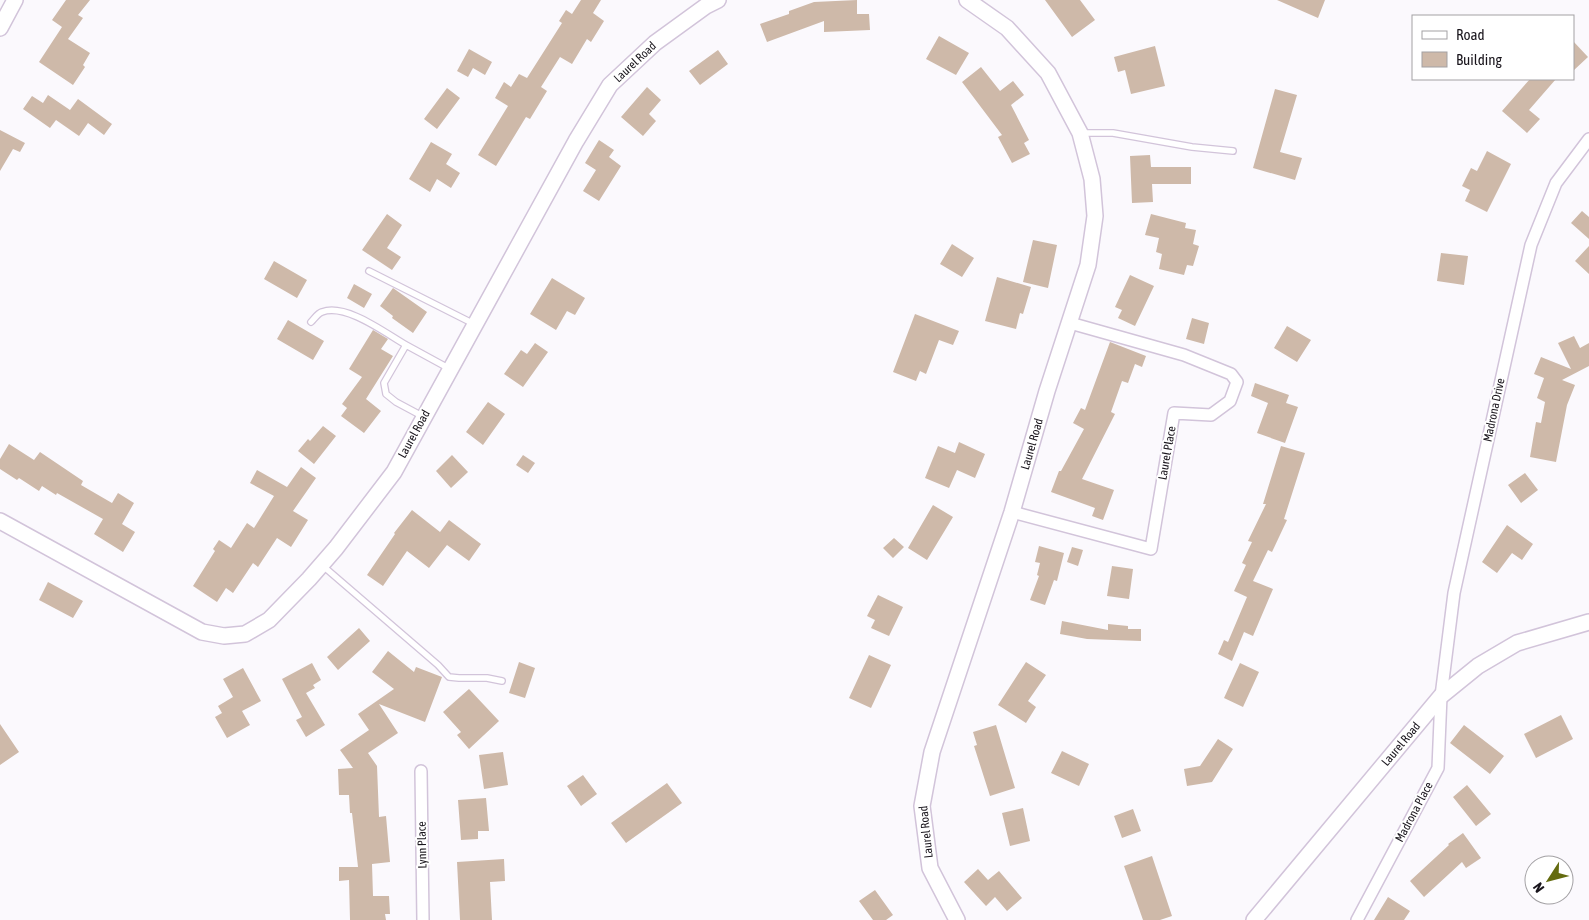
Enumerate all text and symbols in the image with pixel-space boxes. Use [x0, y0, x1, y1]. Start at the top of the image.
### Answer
legend [1412, 15, 1574, 80]
text: Road [1456, 26, 1485, 43]
street label: Laurel Road [611, 39, 659, 85]
text: Building [1456, 51, 1502, 68]
street label: Madrona Drive [1480, 377, 1508, 443]
street label: Laurel Road [395, 408, 433, 460]
street label: Laurel Road [1018, 417, 1046, 471]
street label: Laurel Place [1155, 425, 1179, 481]
street label: Laurel Road [1379, 719, 1423, 769]
street label: Madrona Place [1392, 780, 1436, 844]
street label: Laurel Road [916, 805, 936, 859]
street label: Lynn Place [415, 821, 429, 869]
north arrow [1524, 855, 1574, 905]
text: N [1530, 880, 1547, 896]

